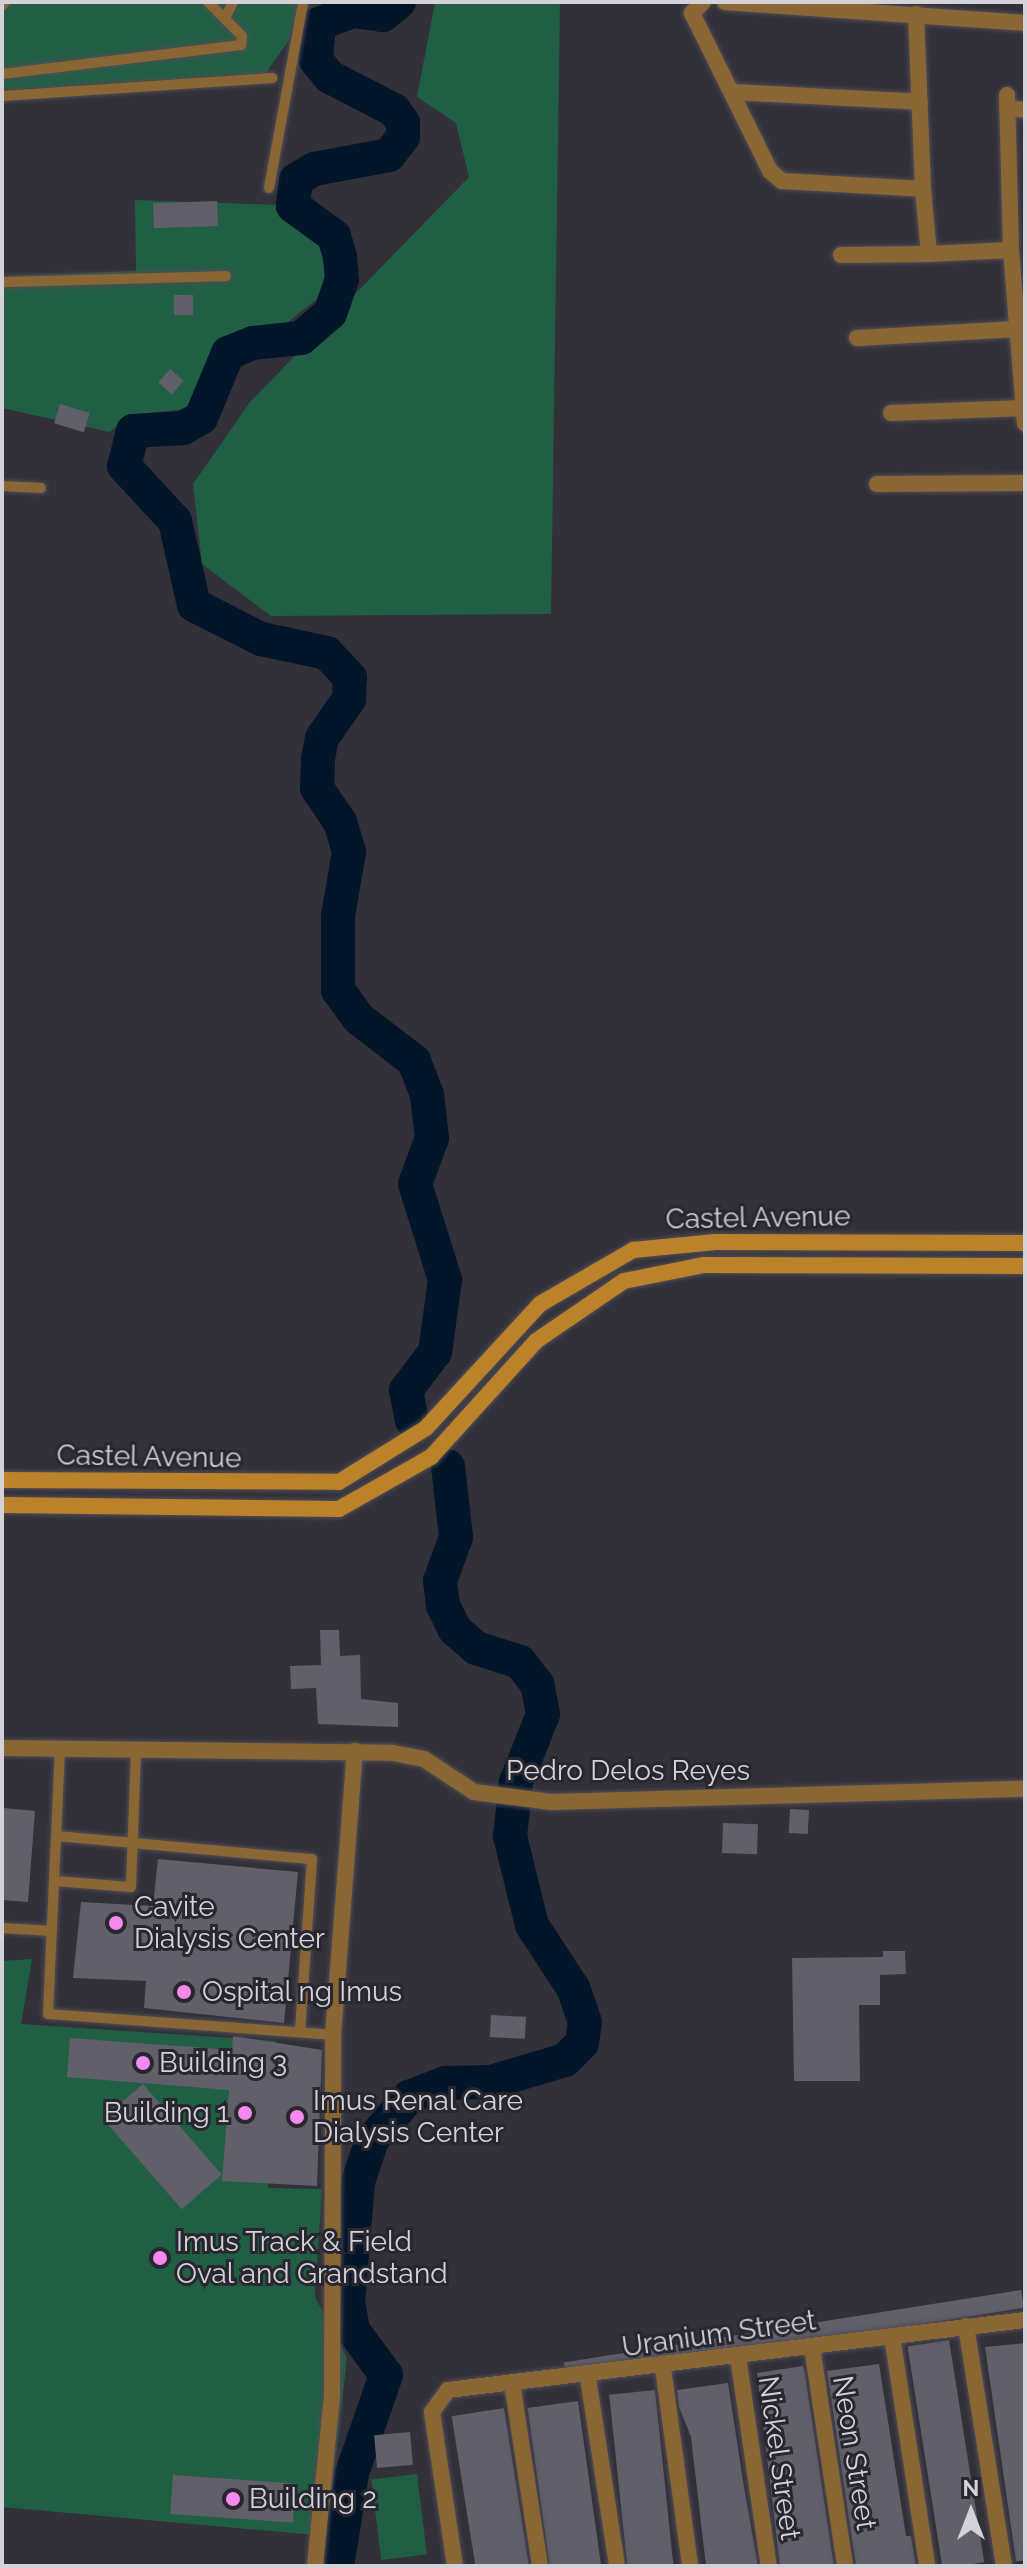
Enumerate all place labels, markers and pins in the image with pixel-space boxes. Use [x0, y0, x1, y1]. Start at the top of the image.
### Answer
place label: Cavite Dialysis Center [134, 1890, 325, 1956]
marker: Cavite Dialysis Center [105, 1912, 127, 1934]
place label: Ospital ng Imus [202, 1975, 403, 2009]
marker: Ospital ng Imus [173, 1981, 195, 2003]
place label: Building 3 [159, 2046, 287, 2080]
marker: Building 3 [134, 2054, 152, 2072]
place label: Imus Renal Care Dialysis Center [313, 2084, 524, 2150]
place label: Building 1 [104, 2096, 229, 2130]
marker: Building 1 [236, 2104, 254, 2122]
marker: Imus Renal Care Dialysis Center [288, 2108, 306, 2126]
place label: Imus Track & Field Oval and Grandstand [176, 2225, 448, 2291]
marker: Imus Track & Field Oval and Grandstand [151, 2249, 169, 2267]
place label: Building 2 [249, 2482, 377, 2516]
marker: Building 2 [224, 2490, 242, 2508]

